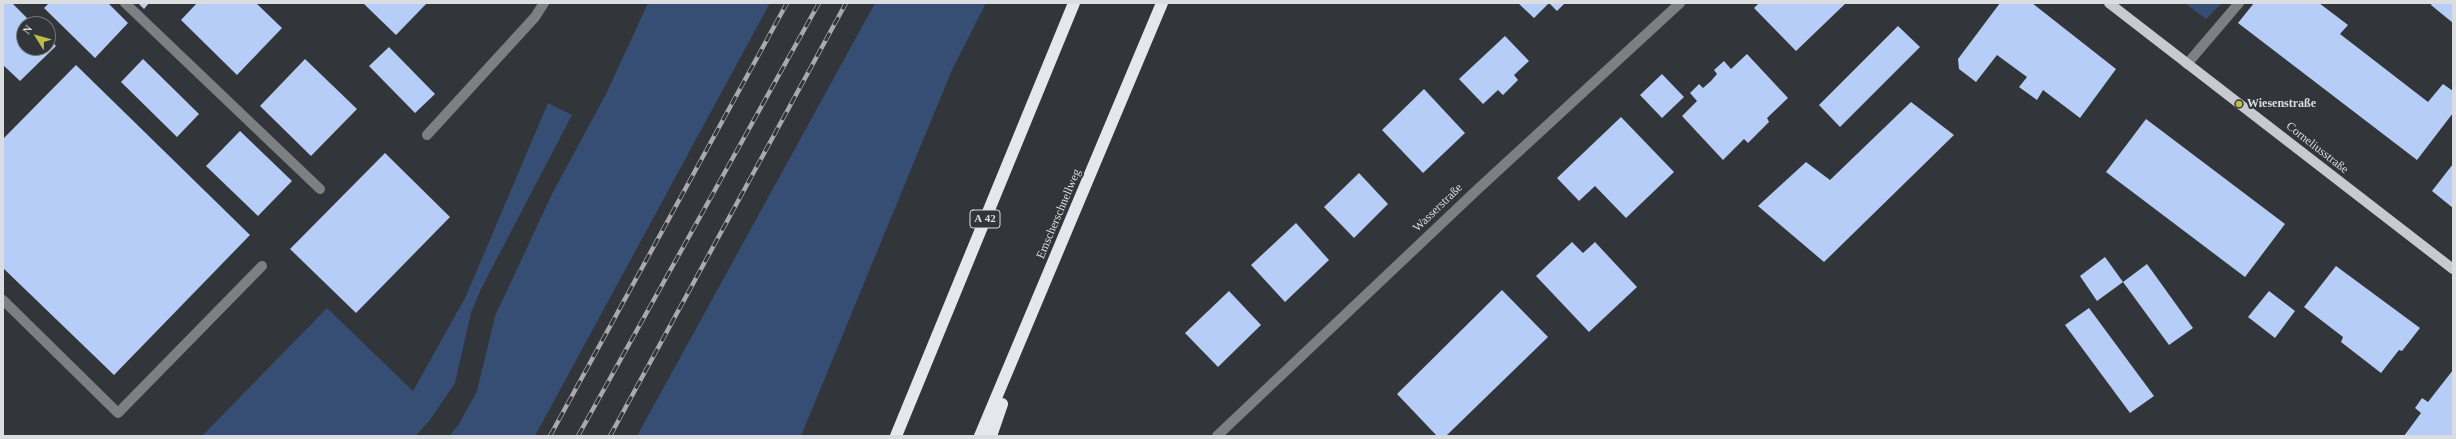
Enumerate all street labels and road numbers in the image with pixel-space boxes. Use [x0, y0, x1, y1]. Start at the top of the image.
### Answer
street label: Corneliusstraße [2283, 119, 2351, 177]
street label: Emscherschnellweg [1034, 167, 1084, 261]
street label: Wasserstraße [1410, 181, 1466, 235]
road number: A 42 [970, 210, 1000, 228]

